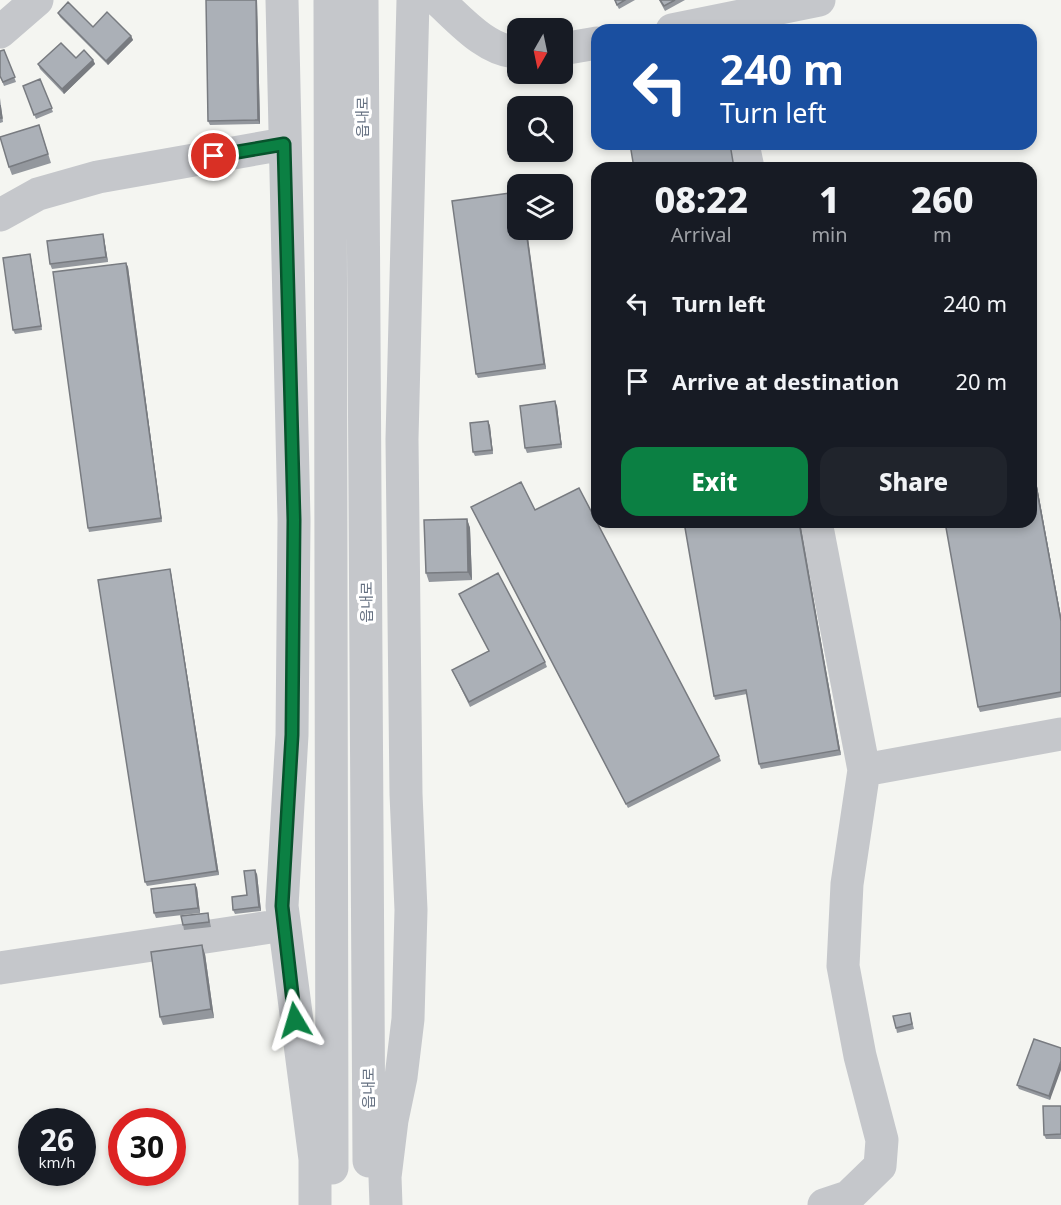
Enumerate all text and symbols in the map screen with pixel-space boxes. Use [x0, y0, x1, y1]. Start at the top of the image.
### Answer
north arrow [507, 18, 573, 84]
map controls [507, 18, 573, 240]
text: 240 m [720, 40, 844, 97]
icon: left [621, 48, 699, 126]
text: Turn left [720, 94, 826, 131]
street label: 읍내로 [352, 96, 372, 138]
button: search [507, 96, 573, 162]
pin [188, 130, 239, 181]
icon: arrive [197, 139, 230, 172]
button: layers [507, 174, 573, 240]
text: 08:22 [654, 175, 748, 224]
text: 1 [819, 175, 840, 224]
text: 260 [911, 175, 974, 224]
text: Arrival [671, 221, 732, 248]
text: min [811, 221, 848, 248]
text: m [933, 221, 952, 248]
icon: left [621, 287, 654, 320]
text: Turn left [672, 288, 766, 318]
text: 240 m [943, 288, 1007, 318]
icon: arrive [621, 365, 654, 398]
text: Arrive at destination [672, 366, 899, 396]
text: 20 m [956, 366, 1007, 396]
button: Exit [621, 447, 808, 516]
button: Share [820, 447, 1007, 516]
street label: 읍내로 [356, 581, 376, 623]
position arrow [263, 988, 327, 1052]
street label: 읍내로 [358, 1067, 378, 1109]
speed limit sign: 30 [108, 1108, 186, 1186]
text: 26 [40, 1119, 74, 1160]
text: km/h [39, 1152, 75, 1172]

